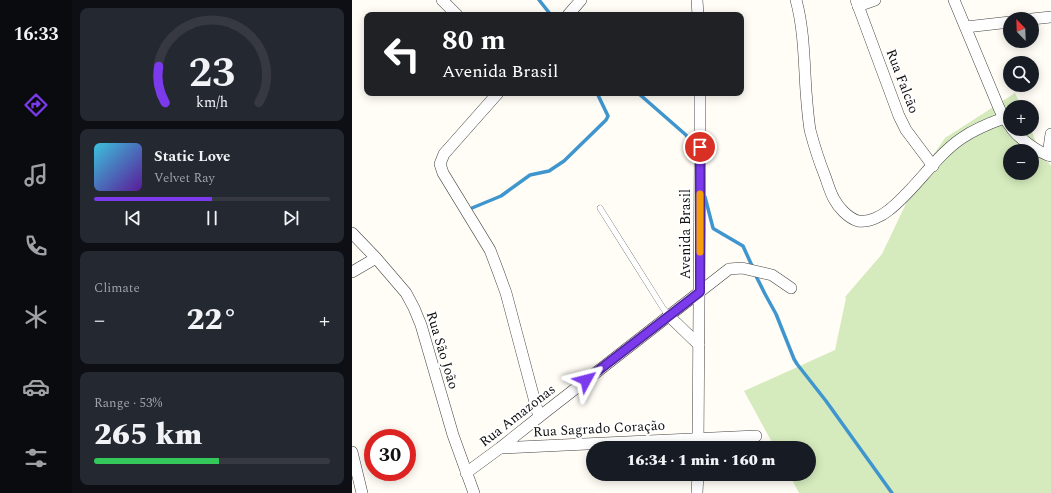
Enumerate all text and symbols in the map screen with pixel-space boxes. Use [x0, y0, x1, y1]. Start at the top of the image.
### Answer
north arrow [1003, 12, 1039, 48]
map controls [1003, 12, 1039, 180]
text: 80 m [442, 19, 506, 62]
text: 16:33 [13, 21, 59, 48]
icon: left [376, 28, 428, 80]
text: 23 [189, 41, 235, 104]
street label: Rua Falcão [881, 46, 924, 117]
button: search [1003, 56, 1039, 92]
text: Avenida Brasil [442, 58, 558, 85]
icon: directions [22, 91, 50, 119]
text: km/h [196, 91, 228, 113]
button: + [1003, 100, 1039, 136]
pin [683, 130, 717, 164]
icon: arrive [689, 136, 711, 158]
button: − [1003, 144, 1039, 180]
text: Static Love [154, 145, 230, 168]
icon: music [22, 161, 50, 189]
text: Velvet Ray [154, 168, 215, 188]
street label: Avenida Brasil [675, 189, 696, 279]
icon: previous [122, 207, 144, 229]
icon: pause [201, 207, 223, 229]
icon: next [280, 207, 302, 229]
icon: phone [22, 232, 50, 260]
text: Climate [94, 278, 140, 298]
text: 22° [187, 297, 238, 343]
icon: climate [22, 303, 50, 331]
text: − [94, 304, 105, 337]
text: + [319, 304, 330, 337]
street label: Rua São João [421, 309, 464, 392]
position arrow [565, 359, 607, 401]
icon: car [22, 373, 50, 401]
street label: Rua Amazonas [475, 379, 560, 452]
text: Range · 53% [94, 393, 162, 413]
text: 265 km [94, 412, 202, 458]
street label: Rua Sagrado Coração [532, 415, 666, 442]
speed limit sign: 30 [364, 429, 416, 481]
icon: filters [22, 444, 50, 472]
text: 16:34 · 1 min · 160 m [627, 449, 775, 472]

